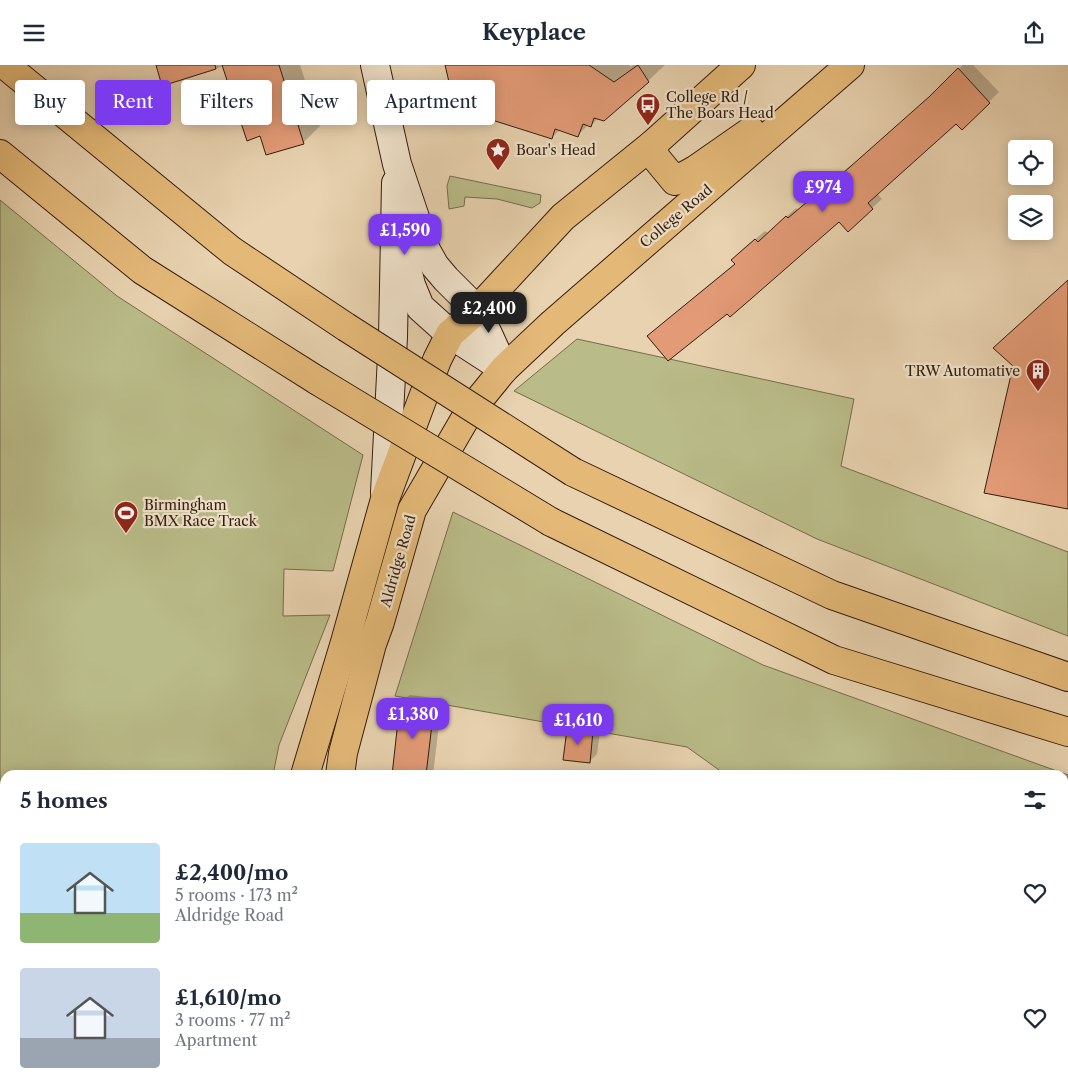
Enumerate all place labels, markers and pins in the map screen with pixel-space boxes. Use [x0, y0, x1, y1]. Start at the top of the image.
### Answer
place label: College Rd / The Boars Head [666, 88, 774, 122]
bus stop icon: College Rd / The Boars Head [635, 92, 661, 126]
place icon: Boar's Head [485, 137, 511, 171]
place label: Boar's Head [516, 141, 596, 159]
pin: £974 [793, 171, 853, 213]
pin: £1,590 [364, 213, 446, 256]
pin: £2,400 [448, 291, 530, 334]
building icon: TRW Automative [1025, 358, 1051, 392]
place label: TRW Automative [905, 362, 1020, 380]
place label: Birmingham BMX Race Track [144, 496, 258, 530]
sports icon: Birmingham BMX Race Track [113, 500, 139, 534]
pin: £1,380 [372, 697, 454, 740]
pin: £1,610 [537, 703, 619, 746]

